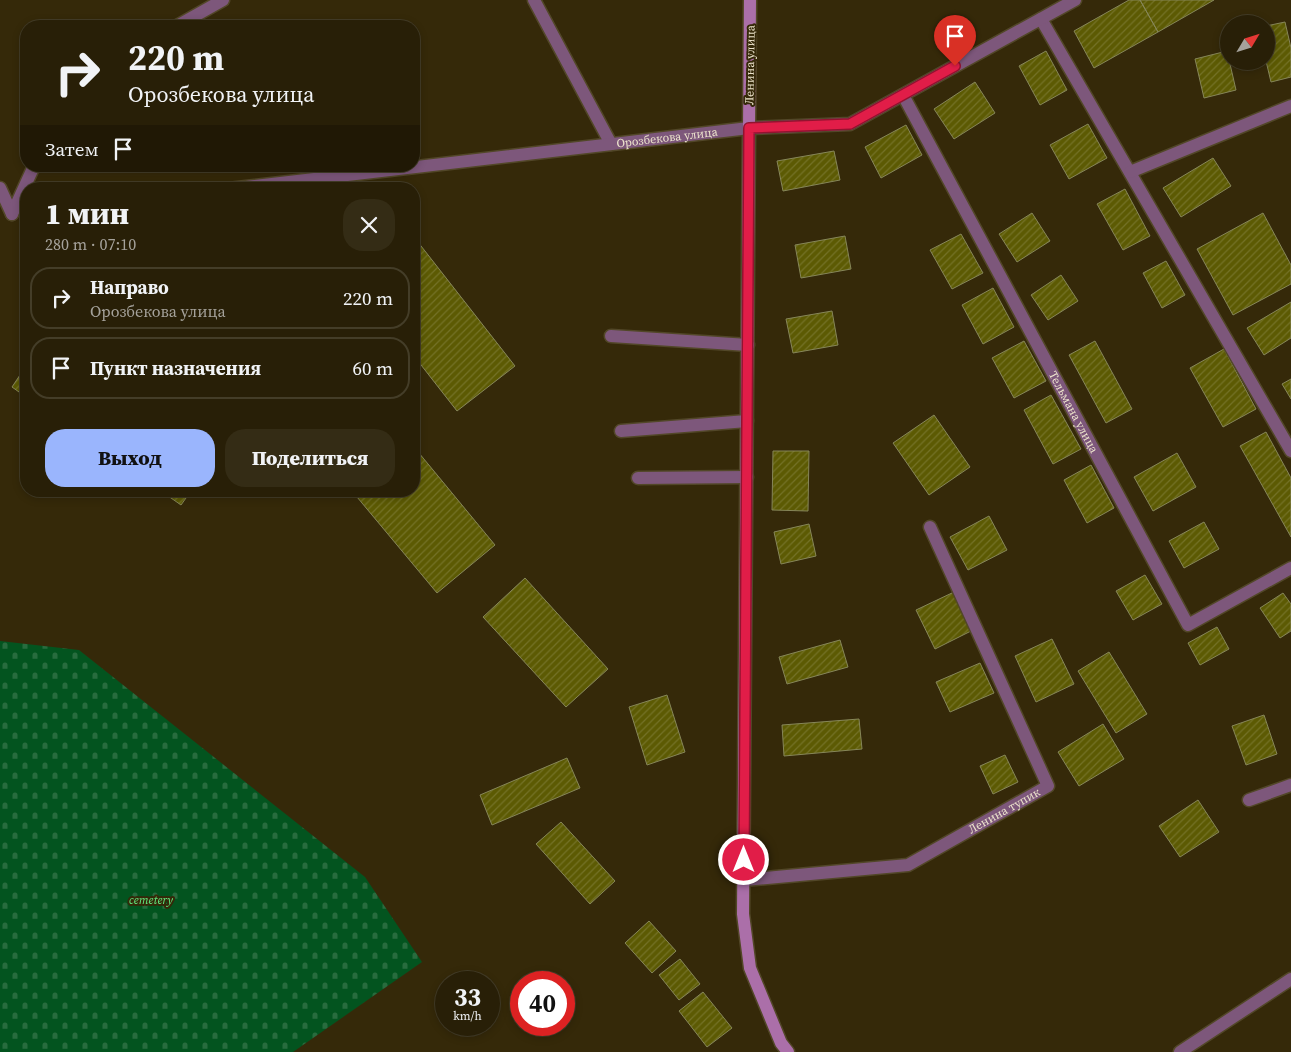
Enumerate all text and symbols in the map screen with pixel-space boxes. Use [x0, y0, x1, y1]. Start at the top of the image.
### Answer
pin [934, 15, 976, 66]
north arrow [1220, 15, 1275, 70]
map controls [1220, 15, 1275, 70]
icon: arrive [941, 22, 969, 50]
street label: Ленина улица [741, 24, 759, 105]
text: 220 m [128, 34, 224, 82]
icon: right [45, 40, 110, 105]
text: Орозбекова улица [128, 79, 315, 109]
street label: Орозбекова улица [615, 124, 719, 151]
icon: arrive [109, 135, 137, 163]
text: Затем [45, 136, 99, 162]
text: 1 мин [45, 193, 129, 234]
button: close [343, 199, 395, 251]
text: 280 m · 07:10 [45, 233, 136, 255]
text: Направо [90, 274, 169, 300]
icon: right [47, 284, 75, 312]
text: 220 m [343, 285, 393, 311]
text: Орозбекова улица [90, 300, 226, 322]
icon: arrive [47, 354, 75, 382]
text: Пункт назначения [90, 355, 261, 381]
text: 60 m [352, 355, 393, 381]
street label: Тельмана улица [1045, 368, 1102, 457]
button: Выход [45, 429, 215, 487]
button: Поделиться [225, 429, 395, 487]
street label: Ленина тупик [965, 784, 1043, 838]
position arrow [717, 833, 769, 885]
park label: cemetery [129, 892, 173, 908]
speed limit sign: 40 [510, 971, 575, 1036]
text: 33 [454, 980, 481, 1014]
text: km/h [453, 1008, 482, 1024]

